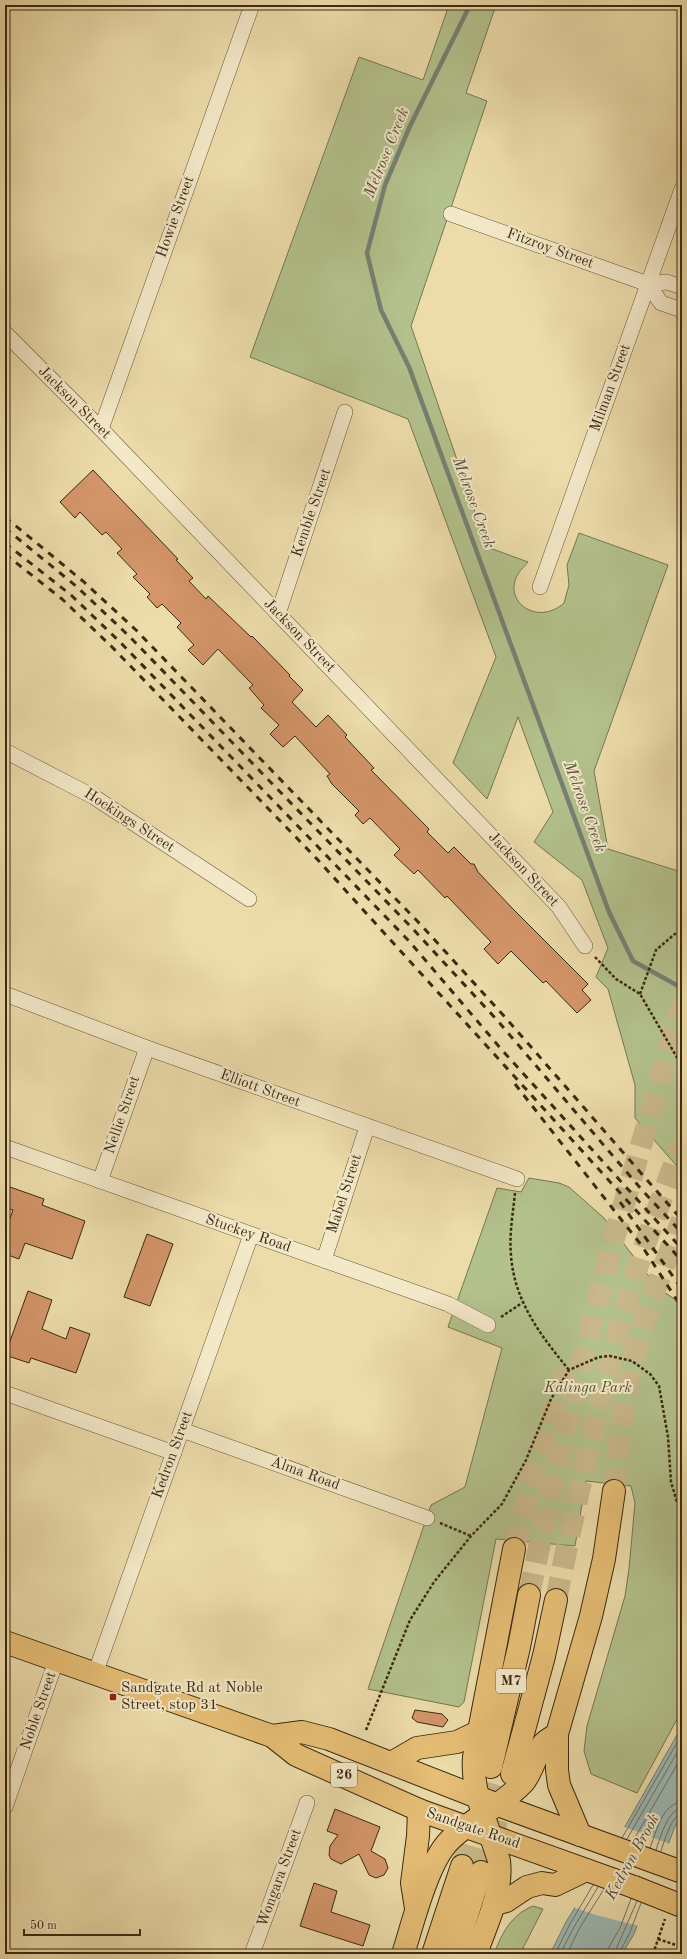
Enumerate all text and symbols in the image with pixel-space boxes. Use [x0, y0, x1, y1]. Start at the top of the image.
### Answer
water label: Melrose Creek [361, 105, 412, 201]
street label: Howie Street [154, 174, 198, 260]
street label: Fitzroy Street [504, 226, 596, 272]
street label: Milman Street [588, 342, 634, 434]
street label: Jackson Street [35, 364, 113, 442]
water label: Melrose Creek [449, 454, 497, 551]
street label: Kemble Street [290, 467, 334, 559]
street label: Jackson Street [260, 596, 338, 676]
water label: Melrose Creek [560, 758, 608, 855]
street label: Hockings Street [81, 786, 177, 856]
street label: Jackson Street [485, 830, 561, 910]
street label: Elliott Street [218, 1068, 302, 1110]
street label: Nellie Street [103, 1074, 143, 1156]
street label: Mabel Street [325, 1152, 365, 1236]
street label: Stuckey Road [203, 1212, 293, 1256]
park label: Kalinga Park [543, 1381, 632, 1396]
street label: Kedron Street [150, 1409, 196, 1501]
street label: Alma Road [268, 1455, 342, 1493]
road number: M7 [496, 1669, 526, 1693]
street label: Noble Street [19, 1670, 59, 1752]
place label: Sandgate Rd at Noble Street, stop 31 [121, 1681, 263, 1713]
marker: Sandgate Rd at Noble Street, stop 31 [108, 1692, 118, 1702]
road number: 26 [331, 1763, 357, 1787]
street label: Sandgate Road [424, 1806, 522, 1852]
water label: Kedron Brook [602, 1811, 663, 1904]
street label: Wongara Street [255, 1827, 305, 1929]
scale bar [24, 1911, 140, 1937]
text: 50 m [30, 1919, 57, 1932]

